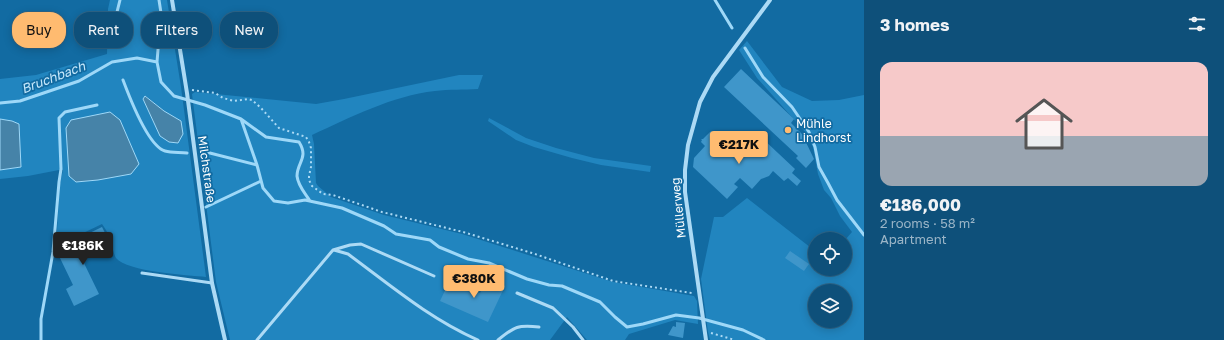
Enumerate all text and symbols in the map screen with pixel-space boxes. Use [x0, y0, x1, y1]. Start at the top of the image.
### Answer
chip: Buy [12, 12, 66, 48]
chip: Rent [74, 12, 133, 48]
chip: Filters [141, 12, 212, 48]
chip: New [220, 12, 278, 48]
icon: filters [1186, 13, 1208, 35]
text: 3 homes [880, 14, 950, 35]
water label: Bruchbach [19, 57, 88, 97]
icon: home [1008, 88, 1080, 160]
place label: Mühle Lindhorst [796, 116, 851, 145]
marker: Mühle Lindhorst [783, 125, 793, 135]
pin: €217K [711, 131, 767, 165]
street label: Milchstraße [195, 134, 219, 204]
text: €217K [719, 136, 759, 152]
street label: Müllerweg [667, 177, 689, 239]
text: €186,000 [880, 194, 961, 215]
text: 2 rooms · 58 m² [880, 215, 975, 231]
text: Apartment [880, 231, 947, 247]
pin: €186K [55, 232, 111, 266]
map controls [808, 232, 852, 328]
button: locate [808, 232, 852, 276]
text: €186K [62, 237, 104, 253]
pin: €380K [446, 265, 502, 299]
text: €380K [452, 270, 496, 286]
button: layers [808, 284, 852, 328]

